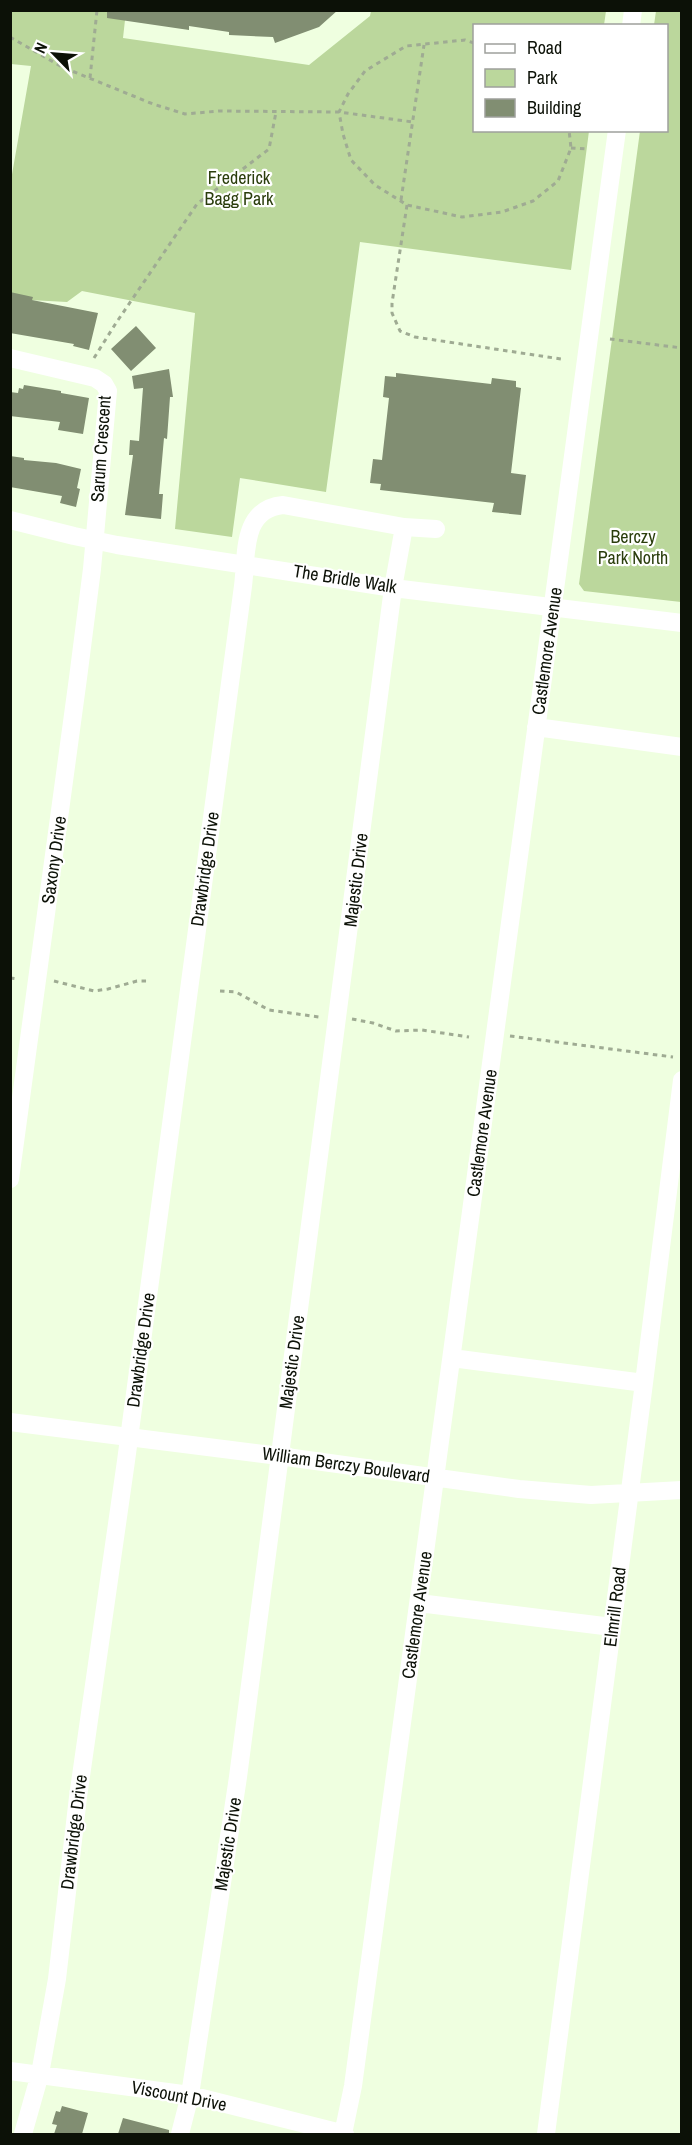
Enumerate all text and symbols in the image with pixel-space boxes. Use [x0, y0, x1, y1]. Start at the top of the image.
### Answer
north arrow [24, 24, 84, 84]
legend [473, 24, 668, 132]
text: Road [527, 35, 562, 60]
text: N [28, 39, 52, 57]
text: Park [527, 65, 558, 90]
text: Building [527, 95, 582, 120]
park label: Frederick Bagg Park [205, 165, 274, 211]
street label: Sarum Crescent [84, 395, 117, 503]
park label: Berczy Park North [598, 524, 668, 570]
street label: The Bridle Walk [292, 558, 399, 599]
street label: Castlemore Avenue [525, 586, 568, 716]
street label: Drawbridge Drive [184, 810, 225, 928]
street label: Saxony Drive [35, 814, 72, 906]
street label: Majestic Drive [337, 832, 374, 928]
street label: Castlemore Avenue [460, 1068, 503, 1198]
street label: Drawbridge Drive [120, 1291, 161, 1409]
street label: Majestic Drive [273, 1313, 310, 1410]
street label: William Berczy Boulevard [261, 1440, 431, 1489]
street label: Castlemore Avenue [395, 1550, 438, 1680]
street label: Elmrill Road [597, 1566, 632, 1648]
street label: Drawbridge Drive [54, 1773, 93, 1891]
street label: Majestic Drive [208, 1795, 247, 1892]
street label: Viscount Drive [129, 2074, 229, 2117]

